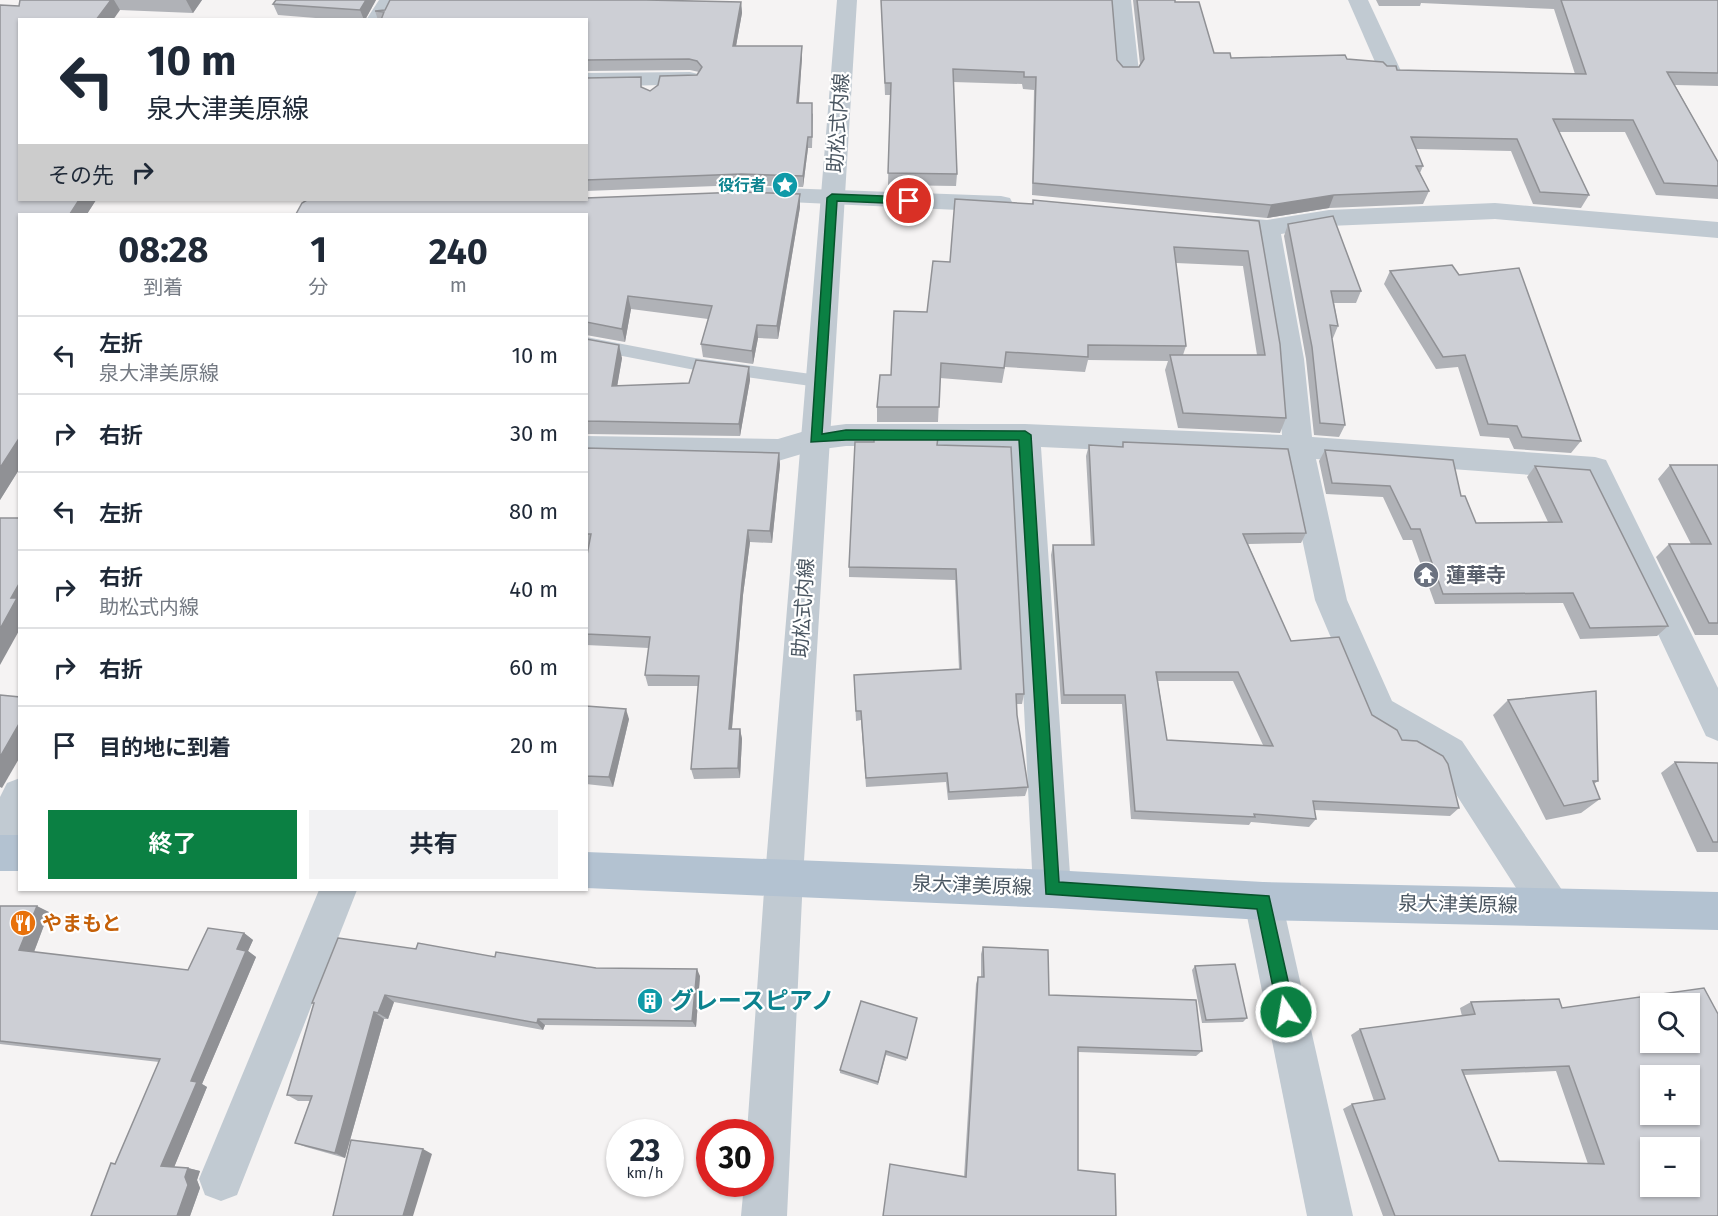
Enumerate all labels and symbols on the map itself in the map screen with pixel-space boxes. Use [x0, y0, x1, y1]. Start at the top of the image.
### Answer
street label: 助松式内線 [823, 72, 853, 174]
place icon: 役行者 [770, 170, 800, 200]
pin [883, 175, 934, 226]
place label: 役行者 [718, 176, 766, 195]
street label: 助松式内線 [788, 557, 818, 659]
temple icon: 蓮華寺 [1411, 560, 1441, 590]
place label: 蓮華寺 [1446, 563, 1506, 587]
street label: 泉大津美原線 [912, 871, 1032, 899]
street label: 泉大津美原線 [1398, 891, 1518, 917]
restaurant icon: やまもと [8, 908, 38, 938]
place label: やまもと [42, 911, 122, 935]
position arrow [1254, 980, 1318, 1044]
building icon: グレースピアノ [635, 986, 665, 1016]
place label: グレースピアノ [670, 987, 835, 1015]
speed limit sign: 30 [696, 1119, 774, 1197]

